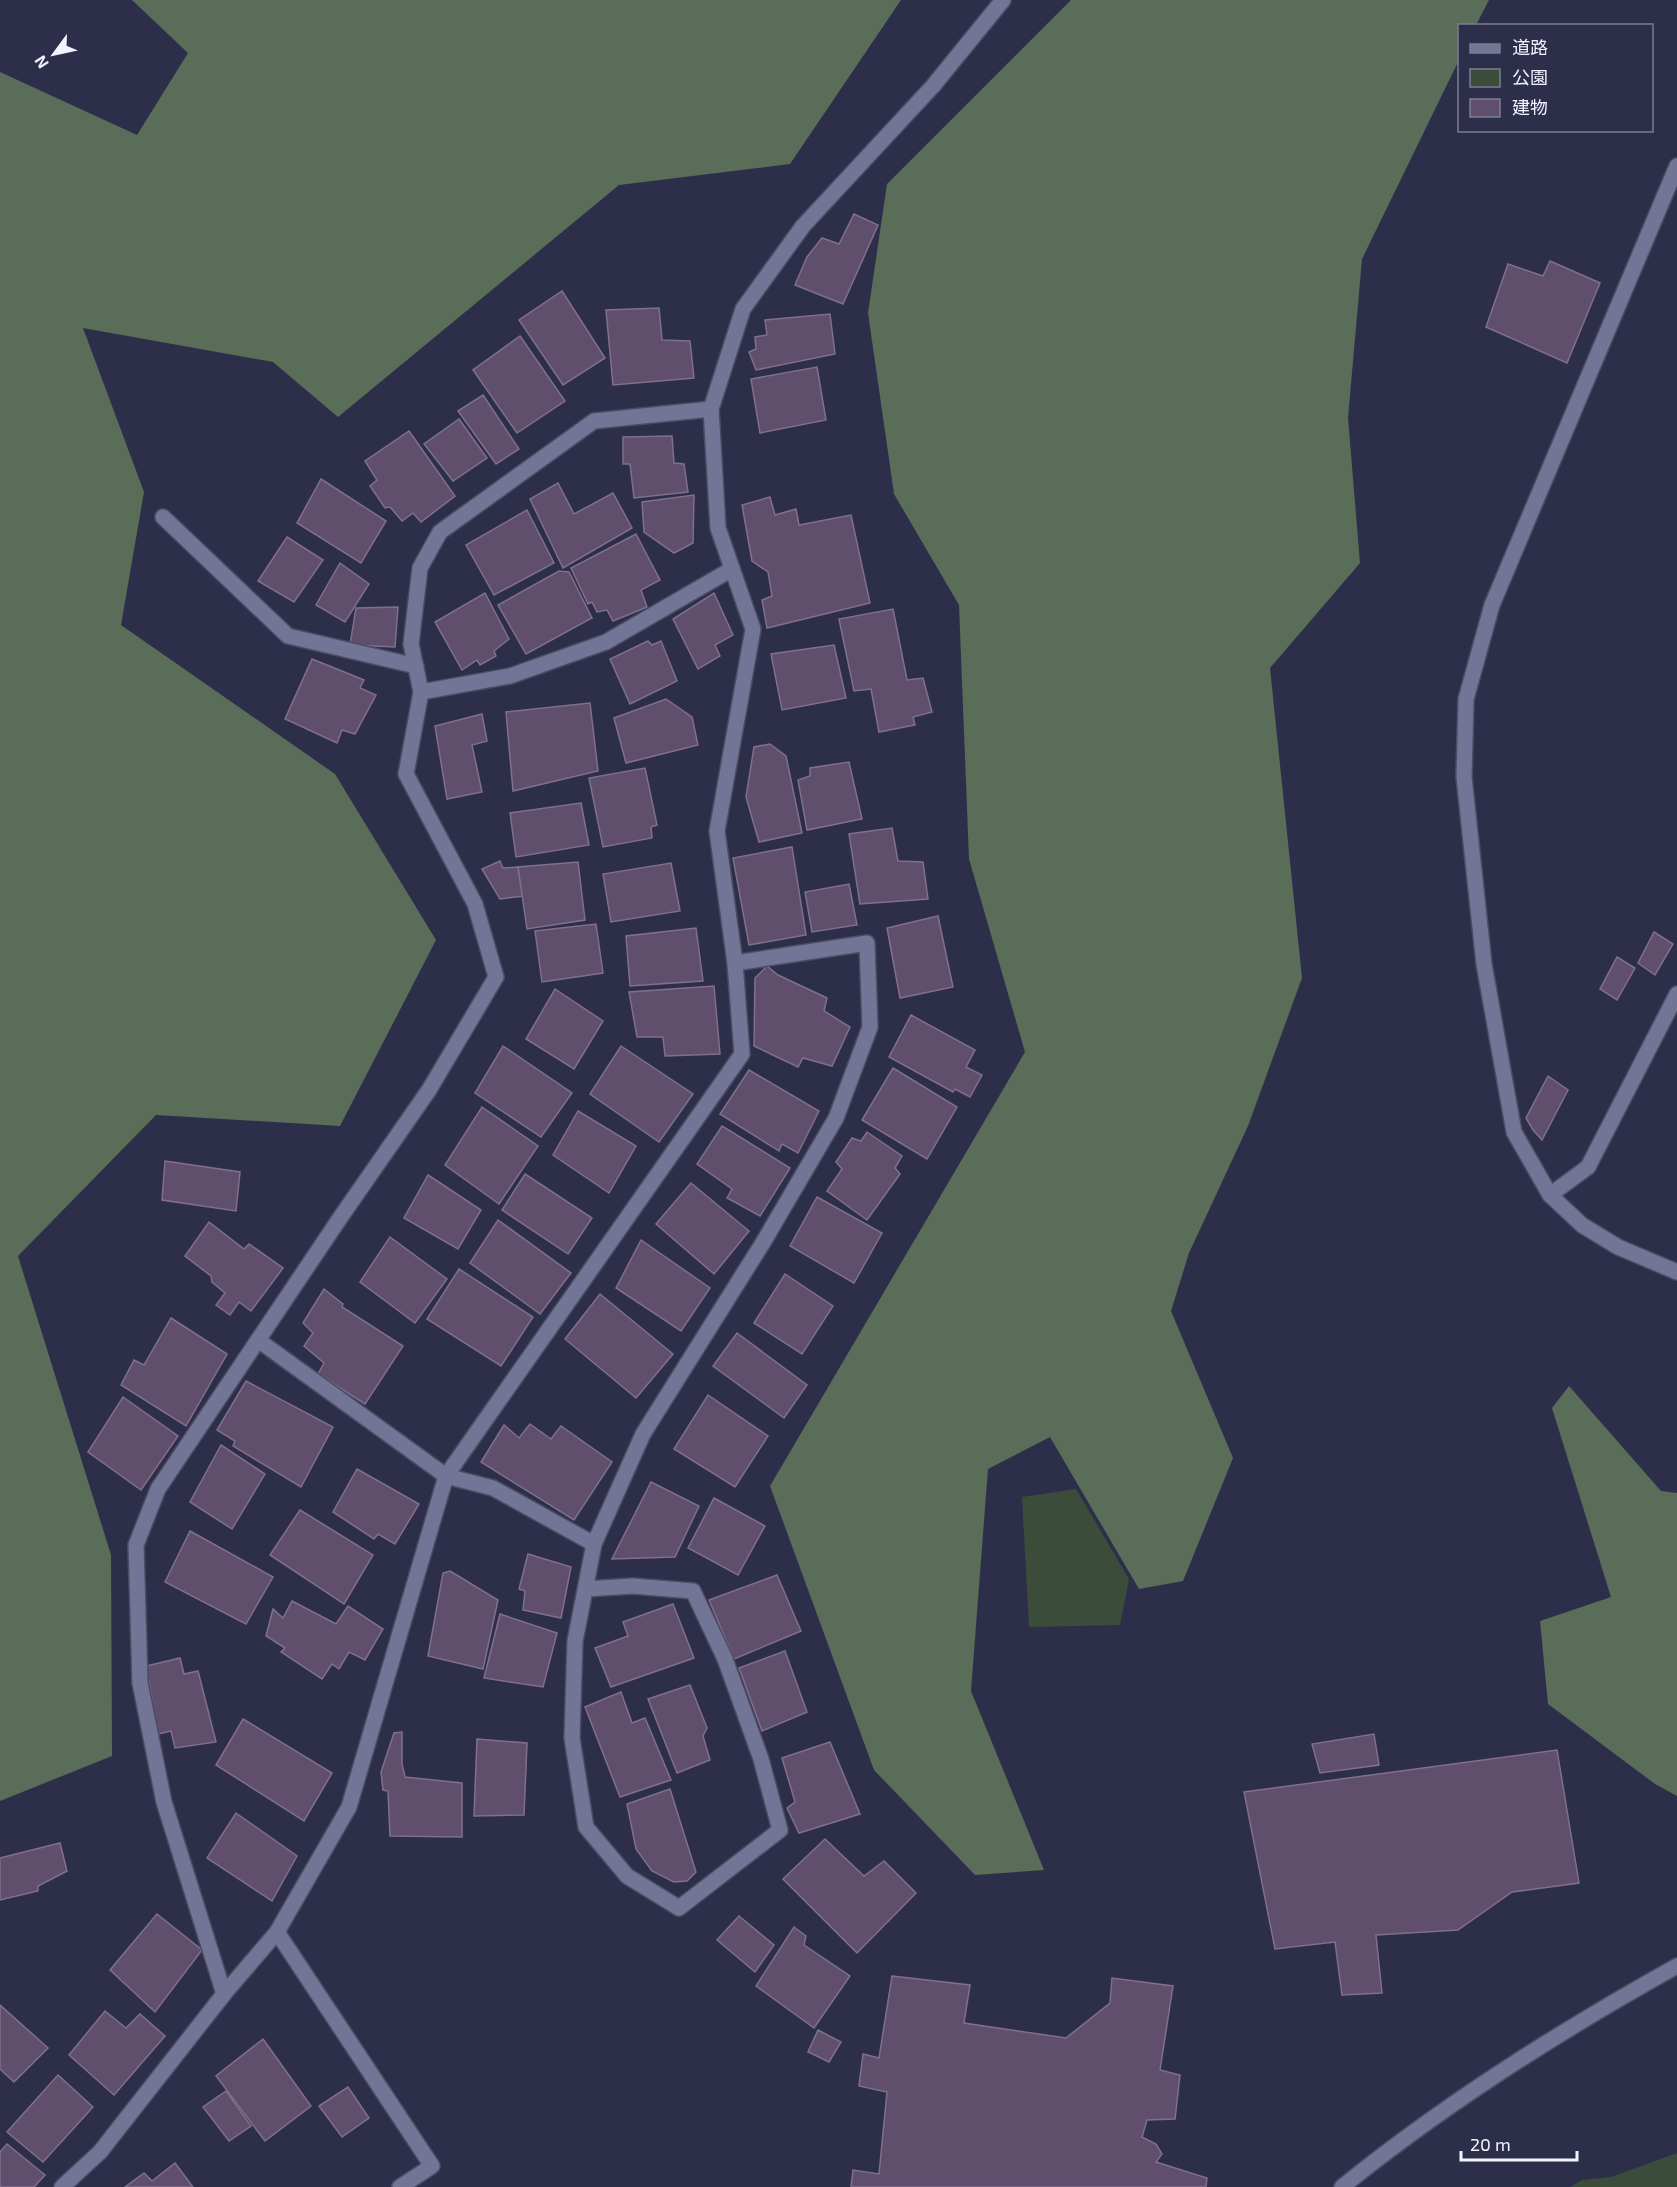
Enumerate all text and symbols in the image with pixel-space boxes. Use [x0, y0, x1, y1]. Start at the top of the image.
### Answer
north arrow [24, 24, 84, 84]
legend [1458, 24, 1653, 132]
text: 道路 [1512, 36, 1548, 58]
text: N [30, 52, 52, 72]
text: 公園 [1512, 66, 1548, 88]
text: 建物 [1512, 96, 1548, 118]
scale bar [1461, 2124, 1576, 2162]
text: 20 m [1470, 2133, 1511, 2155]

